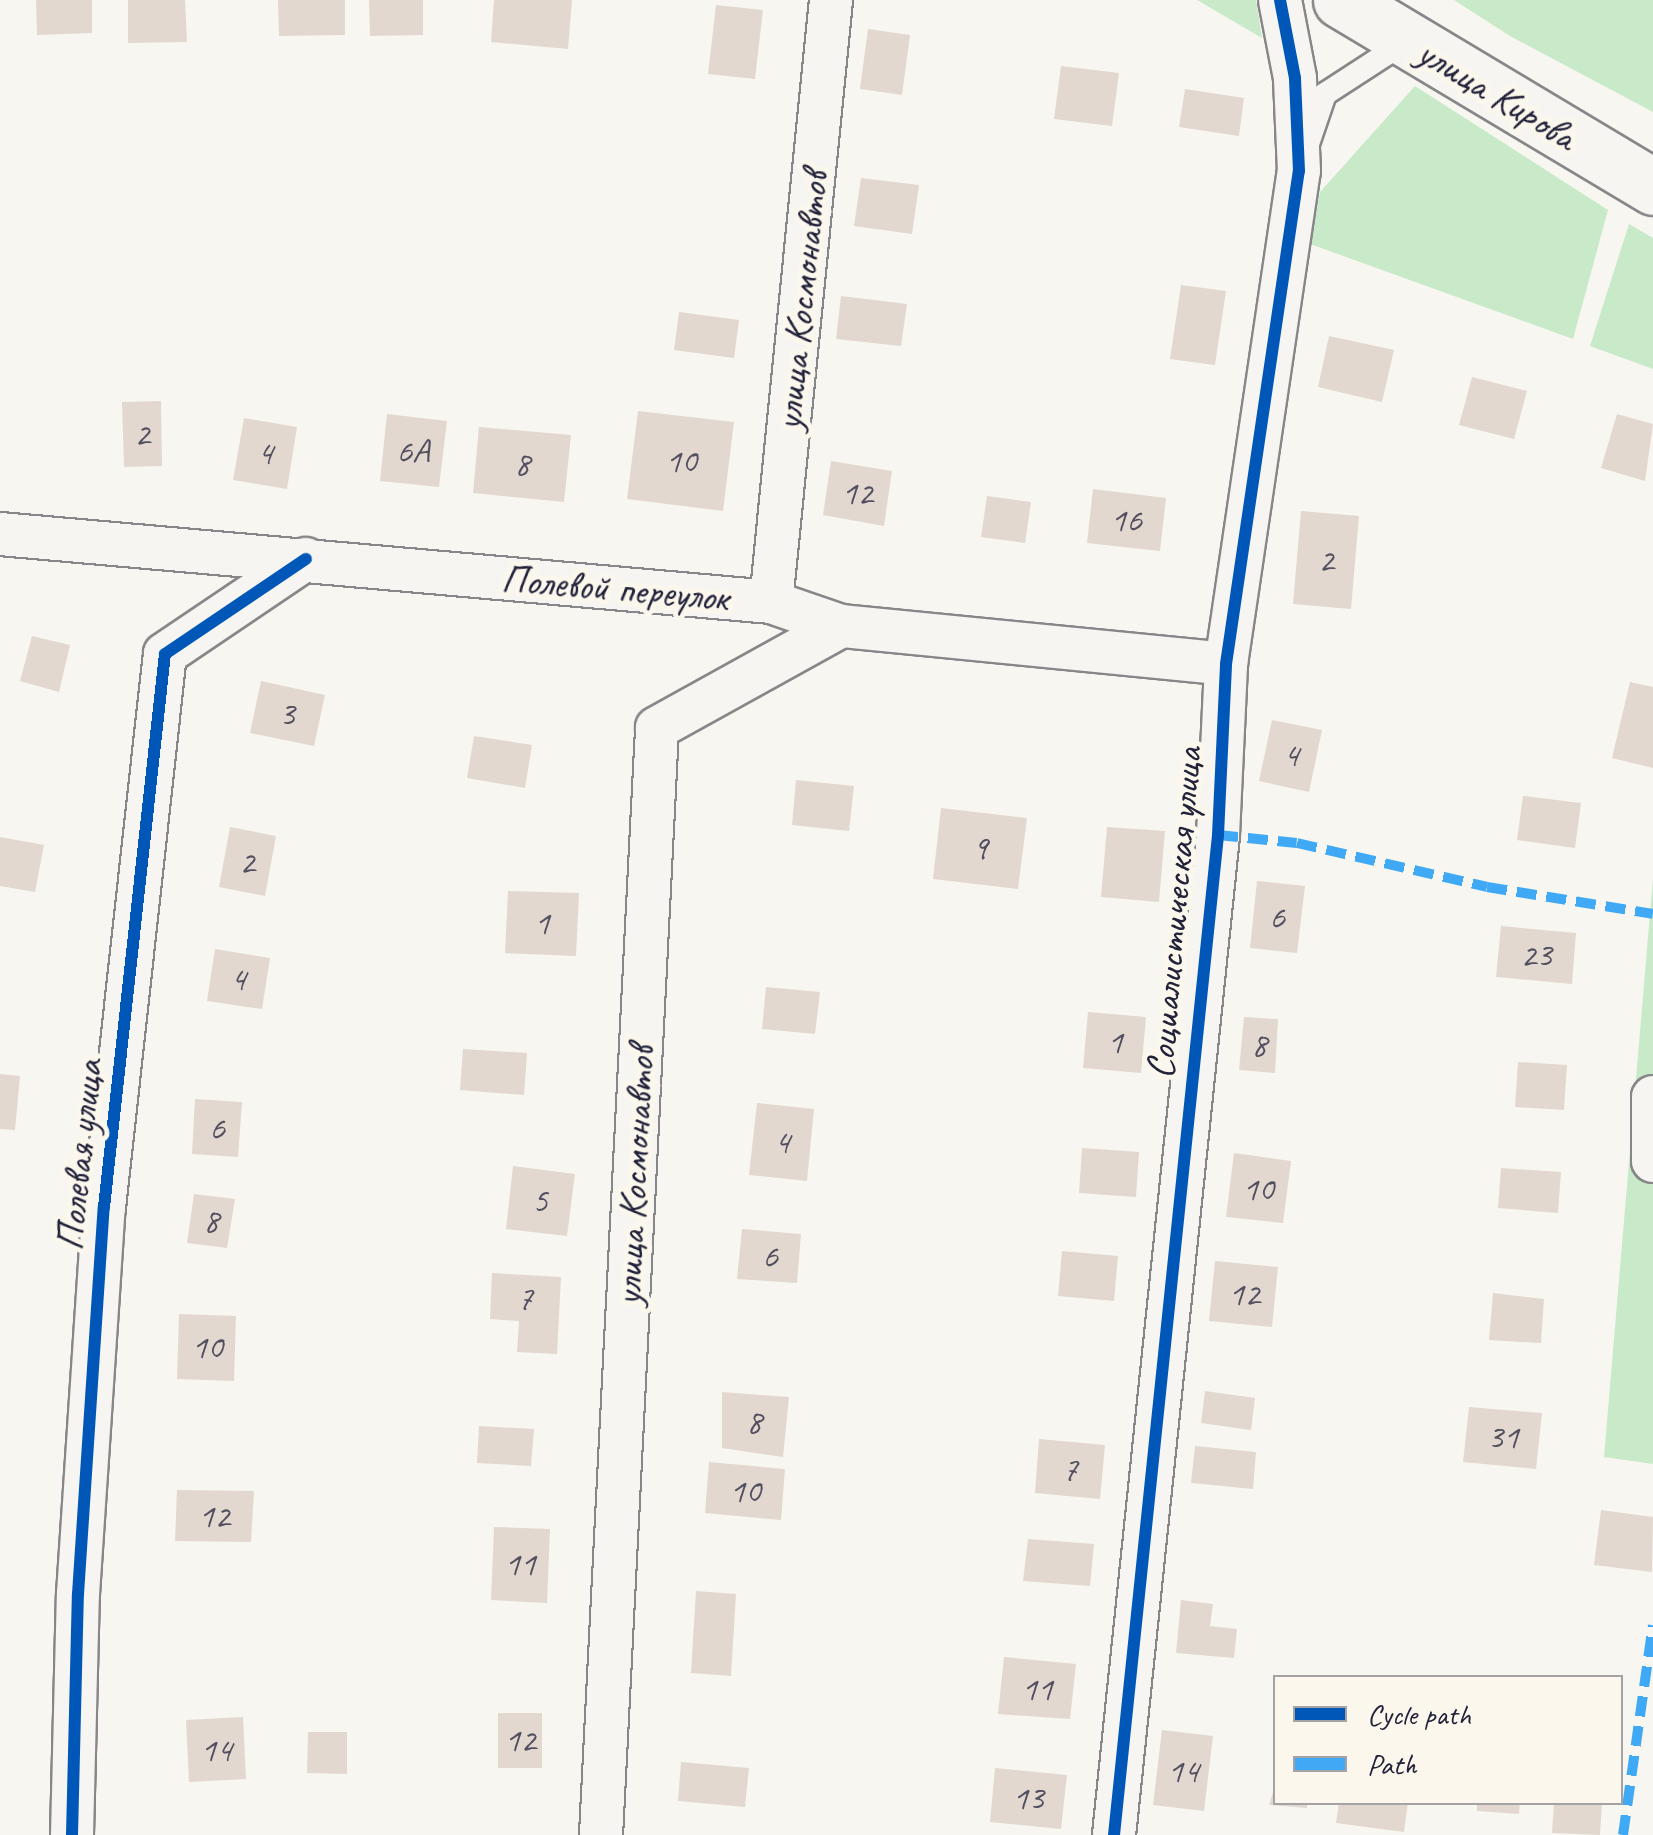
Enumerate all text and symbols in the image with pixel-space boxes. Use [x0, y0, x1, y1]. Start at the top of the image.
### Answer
street label: улица Кирова [1409, 28, 1585, 160]
street label: улица Космонавтов [763, 166, 839, 436]
house number: 2 [134, 413, 150, 455]
house number: 6А [396, 430, 430, 472]
house number: 4 [257, 432, 273, 474]
house number: 10 [665, 440, 697, 482]
house number: 8 [514, 443, 530, 485]
house number: 12 [841, 472, 873, 514]
house number: 16 [1110, 499, 1142, 541]
house number: 2 [1318, 539, 1334, 581]
street label: Полевой переулок [500, 554, 730, 622]
house number: 3 [279, 693, 295, 735]
house number: 4 [1283, 734, 1299, 776]
street label: Социалистическая улица [1135, 743, 1213, 1083]
house number: 9 [972, 827, 988, 869]
house number: 2 [239, 841, 255, 883]
house number: 6 [1269, 896, 1285, 938]
house number: 1 [534, 902, 550, 944]
house number: 23 [1520, 934, 1552, 976]
house number: 4 [230, 958, 246, 1000]
house number: 1 [1107, 1021, 1123, 1063]
house number: 8 [1251, 1024, 1267, 1066]
street label: улица Космонавтов [603, 1042, 665, 1310]
street label: Полевая улица [45, 1056, 113, 1254]
house number: 6 [209, 1107, 225, 1149]
house number: 4 [774, 1121, 790, 1163]
house number: 10 [1242, 1168, 1274, 1210]
house number: 5 [532, 1180, 548, 1222]
house number: 8 [203, 1200, 219, 1242]
house number: 6 [762, 1235, 778, 1277]
house number: 12 [1228, 1273, 1260, 1315]
house number: 7 [517, 1277, 533, 1319]
house number: 10 [191, 1326, 223, 1368]
house number: 8 [746, 1401, 762, 1443]
house number: 31 [1487, 1416, 1519, 1458]
house number: 7 [1062, 1448, 1078, 1490]
house number: 10 [729, 1470, 761, 1512]
house number: 12 [198, 1495, 230, 1537]
house number: 11 [504, 1543, 536, 1585]
house number: 11 [1021, 1668, 1053, 1710]
legend [1273, 1675, 1623, 1805]
text: Cycle path [1367, 1695, 1471, 1733]
house number: 12 [504, 1719, 536, 1761]
house number: 14 [200, 1729, 232, 1771]
text: Path [1367, 1745, 1416, 1783]
house number: 14 [1167, 1750, 1199, 1792]
house number: 13 [1012, 1777, 1044, 1819]

